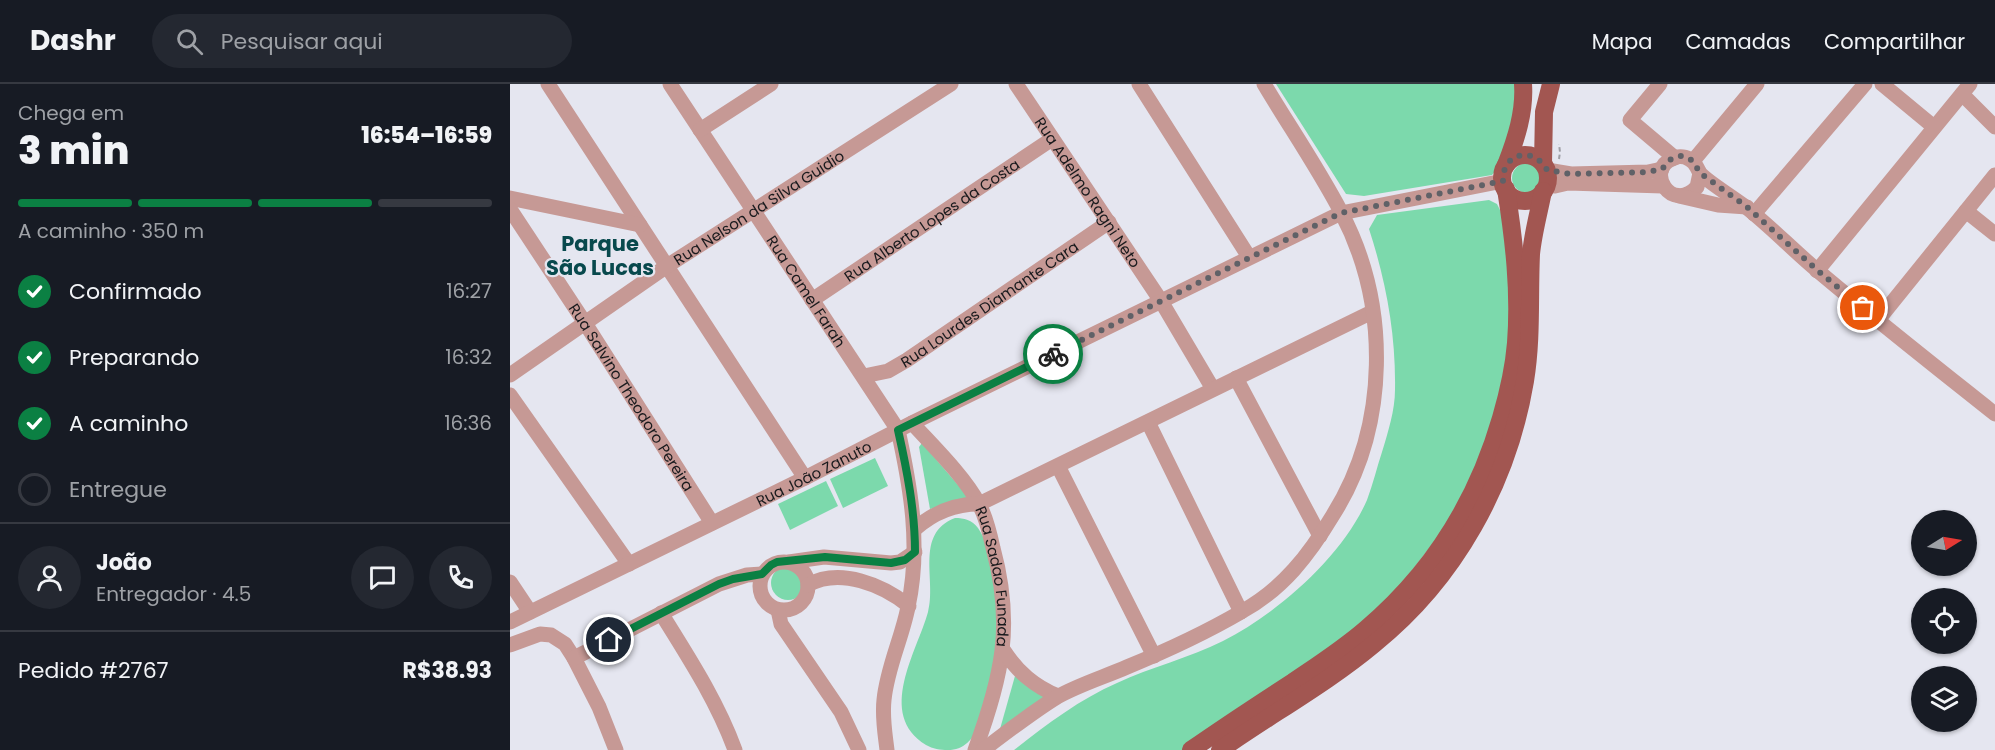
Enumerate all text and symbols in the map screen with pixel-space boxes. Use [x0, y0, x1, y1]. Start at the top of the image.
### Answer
search box [152, 14, 572, 68]
text: Dashr [30, 21, 116, 60]
icon: search [173, 25, 206, 58]
text: Pesquisar aqui [221, 26, 383, 57]
text: Mapa [1592, 27, 1652, 56]
text: Camadas [1685, 27, 1791, 56]
text: Compartilhar [1824, 27, 1965, 56]
text: Chega em [18, 99, 124, 127]
street label: Rua Adelmo Ragni Neto [1030, 113, 1146, 271]
text: 16:54–16:59 [361, 120, 492, 151]
text: 3 min [18, 123, 130, 178]
street label: Rua Nelson da Silva Guidio [669, 145, 848, 270]
street label: Rua Alberto Lopes da Costa [840, 153, 1023, 286]
text: A caminho · 350 m [18, 217, 204, 245]
district label: Parque São Lucas [546, 229, 654, 282]
street label: Rua Camel Farah [762, 231, 851, 351]
street label: Rua Lourdes Diamante Cara [896, 236, 1082, 372]
icon: check [18, 275, 51, 308]
text: Confirmado [69, 276, 202, 307]
text: 16:27 [446, 277, 492, 305]
pin [1837, 282, 1888, 333]
icon: bag [1846, 291, 1879, 324]
street label: Rua Salvino Theodoro Pereira [564, 299, 699, 495]
courier [1023, 324, 1083, 384]
icon: bike [1037, 338, 1070, 371]
icon: check [18, 341, 51, 374]
text: Preparando [69, 342, 199, 373]
text: 16:32 [445, 343, 492, 371]
icon: check [18, 407, 51, 440]
text: A caminho [69, 408, 188, 439]
text: 16:36 [444, 409, 492, 437]
street label: Rua João Zanuto [752, 435, 875, 511]
text: Entregue [69, 474, 167, 505]
street label: Rua Sadao Funada [971, 503, 1014, 648]
north arrow [1911, 510, 1977, 576]
map controls [1911, 510, 1977, 732]
button: person [18, 546, 81, 609]
button: chat [351, 546, 414, 609]
button: phone [429, 546, 492, 609]
text: João [96, 547, 152, 578]
text: Entregador · 4.5 [96, 580, 251, 608]
button: locate [1911, 588, 1977, 654]
pin [583, 614, 634, 665]
icon: home [592, 623, 625, 656]
text: Pedido #2767 [18, 655, 169, 686]
text: R$38.93 [403, 655, 492, 686]
button: layers [1911, 666, 1977, 732]

